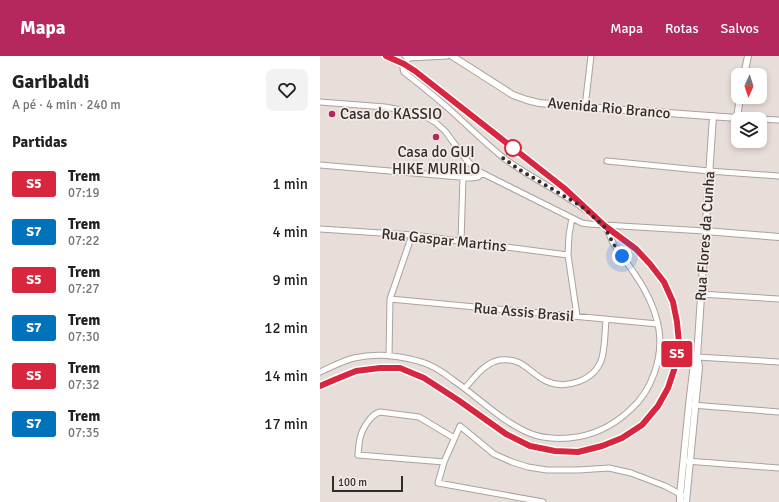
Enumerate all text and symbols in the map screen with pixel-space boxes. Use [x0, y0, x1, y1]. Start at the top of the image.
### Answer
text: Mapa [20, 16, 66, 40]
text: Mapa [610, 20, 643, 37]
text: Rotas [665, 20, 699, 37]
text: Salvos [721, 20, 759, 37]
north arrow [731, 68, 767, 104]
map controls [731, 68, 767, 148]
button: heart [266, 69, 308, 111]
text: Garibaldi [12, 70, 89, 94]
street label: Avenida Rio Branco [547, 94, 671, 122]
text: A pé · 4 min · 240 m [12, 97, 121, 113]
place label: Casa do KASSIO [340, 105, 442, 123]
marker: Casa do KASSIO [327, 109, 337, 119]
button: layers [731, 112, 767, 148]
marker: Casa do GUI HIKE MURILO [431, 132, 441, 142]
text: Partidas [12, 133, 67, 151]
unlabelled marker [504, 139, 522, 157]
place label: Casa do GUI HIKE MURILO [392, 143, 480, 178]
text: Trem [68, 167, 100, 185]
street label: Rua Flores da Cunha [691, 170, 719, 302]
text: S5 [26, 175, 42, 192]
text: 1 min [272, 175, 308, 193]
text: 07:19 [68, 185, 100, 201]
text: Trem [68, 215, 100, 233]
text: S7 [26, 223, 42, 240]
text: 4 min [272, 223, 308, 241]
street label: Rua Gaspar Martins [381, 224, 508, 256]
text: 07:22 [68, 233, 100, 249]
your location [612, 246, 632, 266]
text: Trem [68, 263, 100, 281]
text: S5 [26, 271, 42, 288]
text: 9 min [272, 271, 308, 289]
text: 07:27 [68, 281, 100, 297]
street label: Rua Assis Brasil [473, 299, 575, 325]
text: Trem [68, 311, 100, 329]
text: S7 [26, 319, 42, 336]
text: 12 min [264, 319, 308, 337]
text: 07:30 [68, 329, 100, 345]
line badge: S5 [659, 341, 695, 367]
text: S5 [669, 345, 685, 362]
text: Trem [68, 359, 100, 377]
text: S5 [26, 367, 42, 384]
text: 14 min [264, 367, 308, 385]
text: 07:32 [68, 377, 100, 393]
text: Trem [68, 407, 100, 425]
text: S7 [26, 415, 42, 432]
text: 17 min [264, 415, 308, 433]
text: 07:35 [68, 425, 100, 441]
scale bar [332, 474, 403, 493]
text: 100 m [338, 476, 367, 489]

